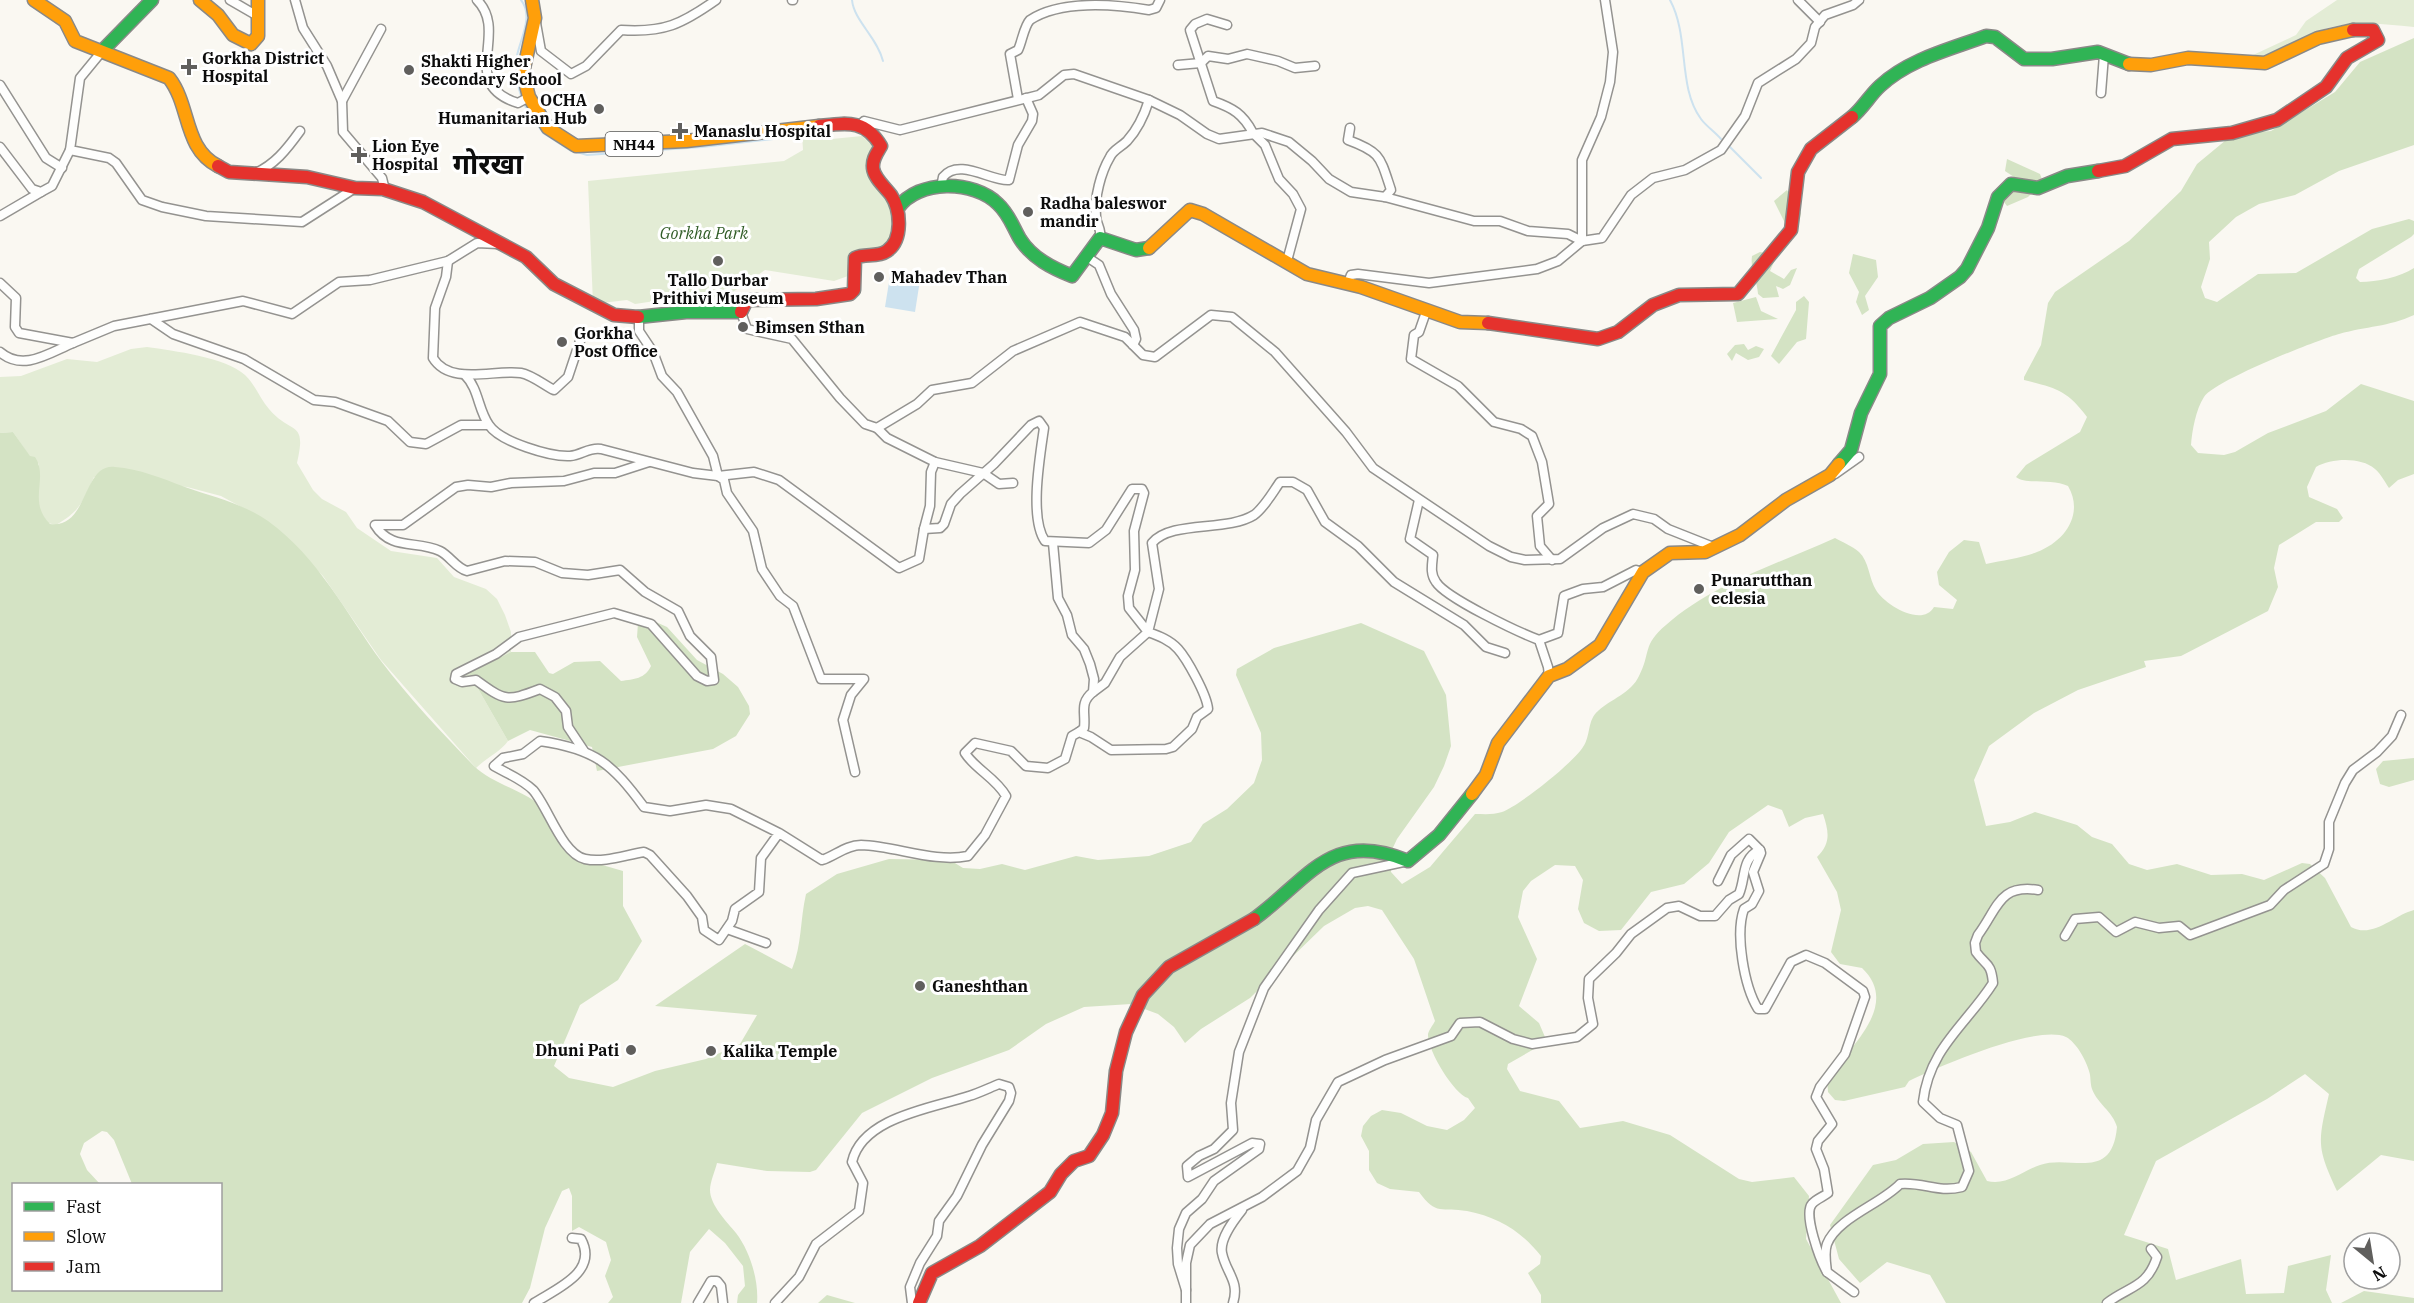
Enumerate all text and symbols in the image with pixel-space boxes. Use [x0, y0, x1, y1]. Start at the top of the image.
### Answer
place label: Gorkha District Hospital [202, 48, 324, 86]
place label: Shakti Higher Secondary School [421, 51, 562, 89]
marker: Gorkha District Hospital [180, 58, 198, 76]
marker: Shakti Higher Secondary School [402, 63, 416, 77]
place label: OCHA Humanitarian Hub [438, 90, 587, 128]
marker: OCHA Humanitarian Hub [592, 102, 606, 116]
place label: Manaslu Hospital [694, 121, 831, 141]
marker: Manaslu Hospital [671, 122, 689, 140]
road number: NH44 [606, 132, 662, 156]
place label: Lion Eye Hospital [372, 136, 439, 174]
district label: गोरखा [453, 145, 524, 182]
marker: Lion Eye Hospital [350, 146, 368, 164]
place label: Radha baleswor mandir [1040, 193, 1167, 231]
marker: Radha baleswor mandir [1021, 205, 1035, 219]
park label: Gorkha Park [660, 223, 749, 243]
marker: Tallo Durbar Prithivi Museum [711, 254, 725, 268]
place label: Mahadev Than [891, 267, 1008, 287]
place label: Tallo Durbar Prithivi Museum [652, 270, 784, 308]
marker: Mahadev Than [872, 270, 886, 284]
place label: Bimsen Sthan [755, 317, 865, 337]
marker: Bimsen Sthan [736, 320, 750, 334]
place label: Gorkha Post Office [574, 323, 658, 361]
marker: Gorkha Post Office [555, 335, 569, 349]
place label: Punarutthan eclesia [1711, 570, 1813, 608]
marker: Punarutthan eclesia [1692, 582, 1706, 596]
place label: Ganeshthan [932, 976, 1028, 996]
marker: Ganeshthan [913, 979, 927, 993]
place label: Dhuni Pati [535, 1040, 619, 1060]
place label: Kalika Temple [723, 1041, 837, 1061]
marker: Dhuni Pati [624, 1043, 638, 1057]
marker: Kalika Temple [704, 1044, 718, 1058]
legend [12, 1183, 222, 1291]
text: Fast [66, 1195, 101, 1218]
text: Slow [66, 1225, 106, 1248]
north arrow [2342, 1231, 2402, 1291]
text: Jam [66, 1255, 101, 1278]
text: N [2369, 1262, 2390, 1286]

